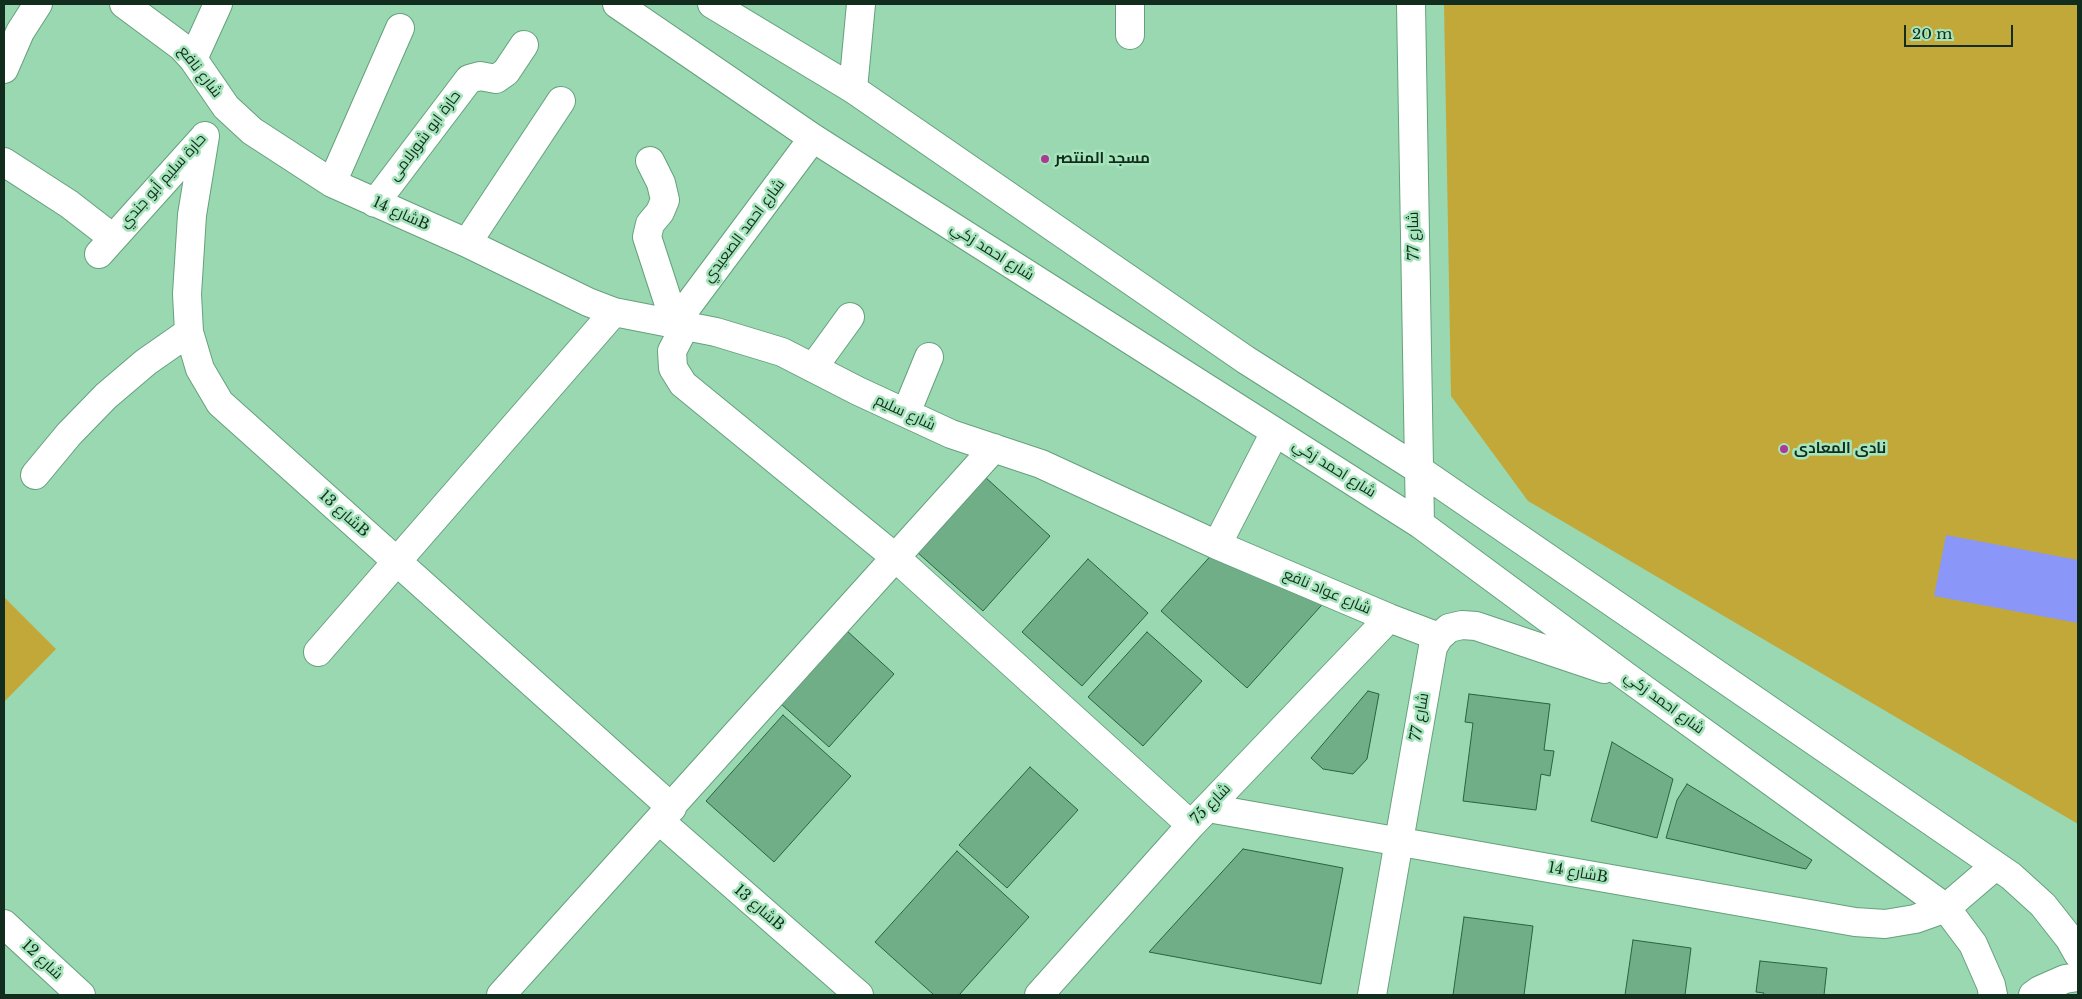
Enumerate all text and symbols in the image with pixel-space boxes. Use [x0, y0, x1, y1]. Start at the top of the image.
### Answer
scale bar [1907, 15, 2016, 47]
text: 20 m [1912, 24, 1952, 43]
street label: شارع نافع [174, 43, 226, 101]
street label: حارة ابو شورلامى [385, 87, 465, 185]
street label: حارة سليم أبو جندي [116, 130, 210, 232]
place label: مسجد المنتصر [1055, 150, 1150, 168]
marker: مسجد المنتصر [1039, 153, 1051, 165]
street label: شارع احمد الصعيدي [699, 176, 789, 286]
street label: شارع 14B [370, 194, 432, 234]
street label: شارع 77 [1405, 212, 1423, 260]
street label: شارع احمد زكي [947, 219, 1037, 285]
street label: شارع سليم [872, 391, 938, 435]
street label: شارع احمد زكي [1289, 436, 1379, 502]
place label: نادى المعادى [1794, 440, 1886, 458]
marker: نادى المعادى [1778, 443, 1790, 455]
street label: شارع 13B [315, 487, 373, 541]
street label: شارع عواد نافع [1280, 565, 1374, 619]
street label: شارع احمد زكي [1620, 668, 1708, 738]
street label: شارع 77 [1407, 692, 1433, 742]
street label: شارع 75 [1187, 780, 1235, 828]
street label: شارع 14B [1547, 859, 1609, 887]
street label: شارع 13B [730, 881, 788, 935]
street label: شارع 12 [18, 937, 66, 983]

